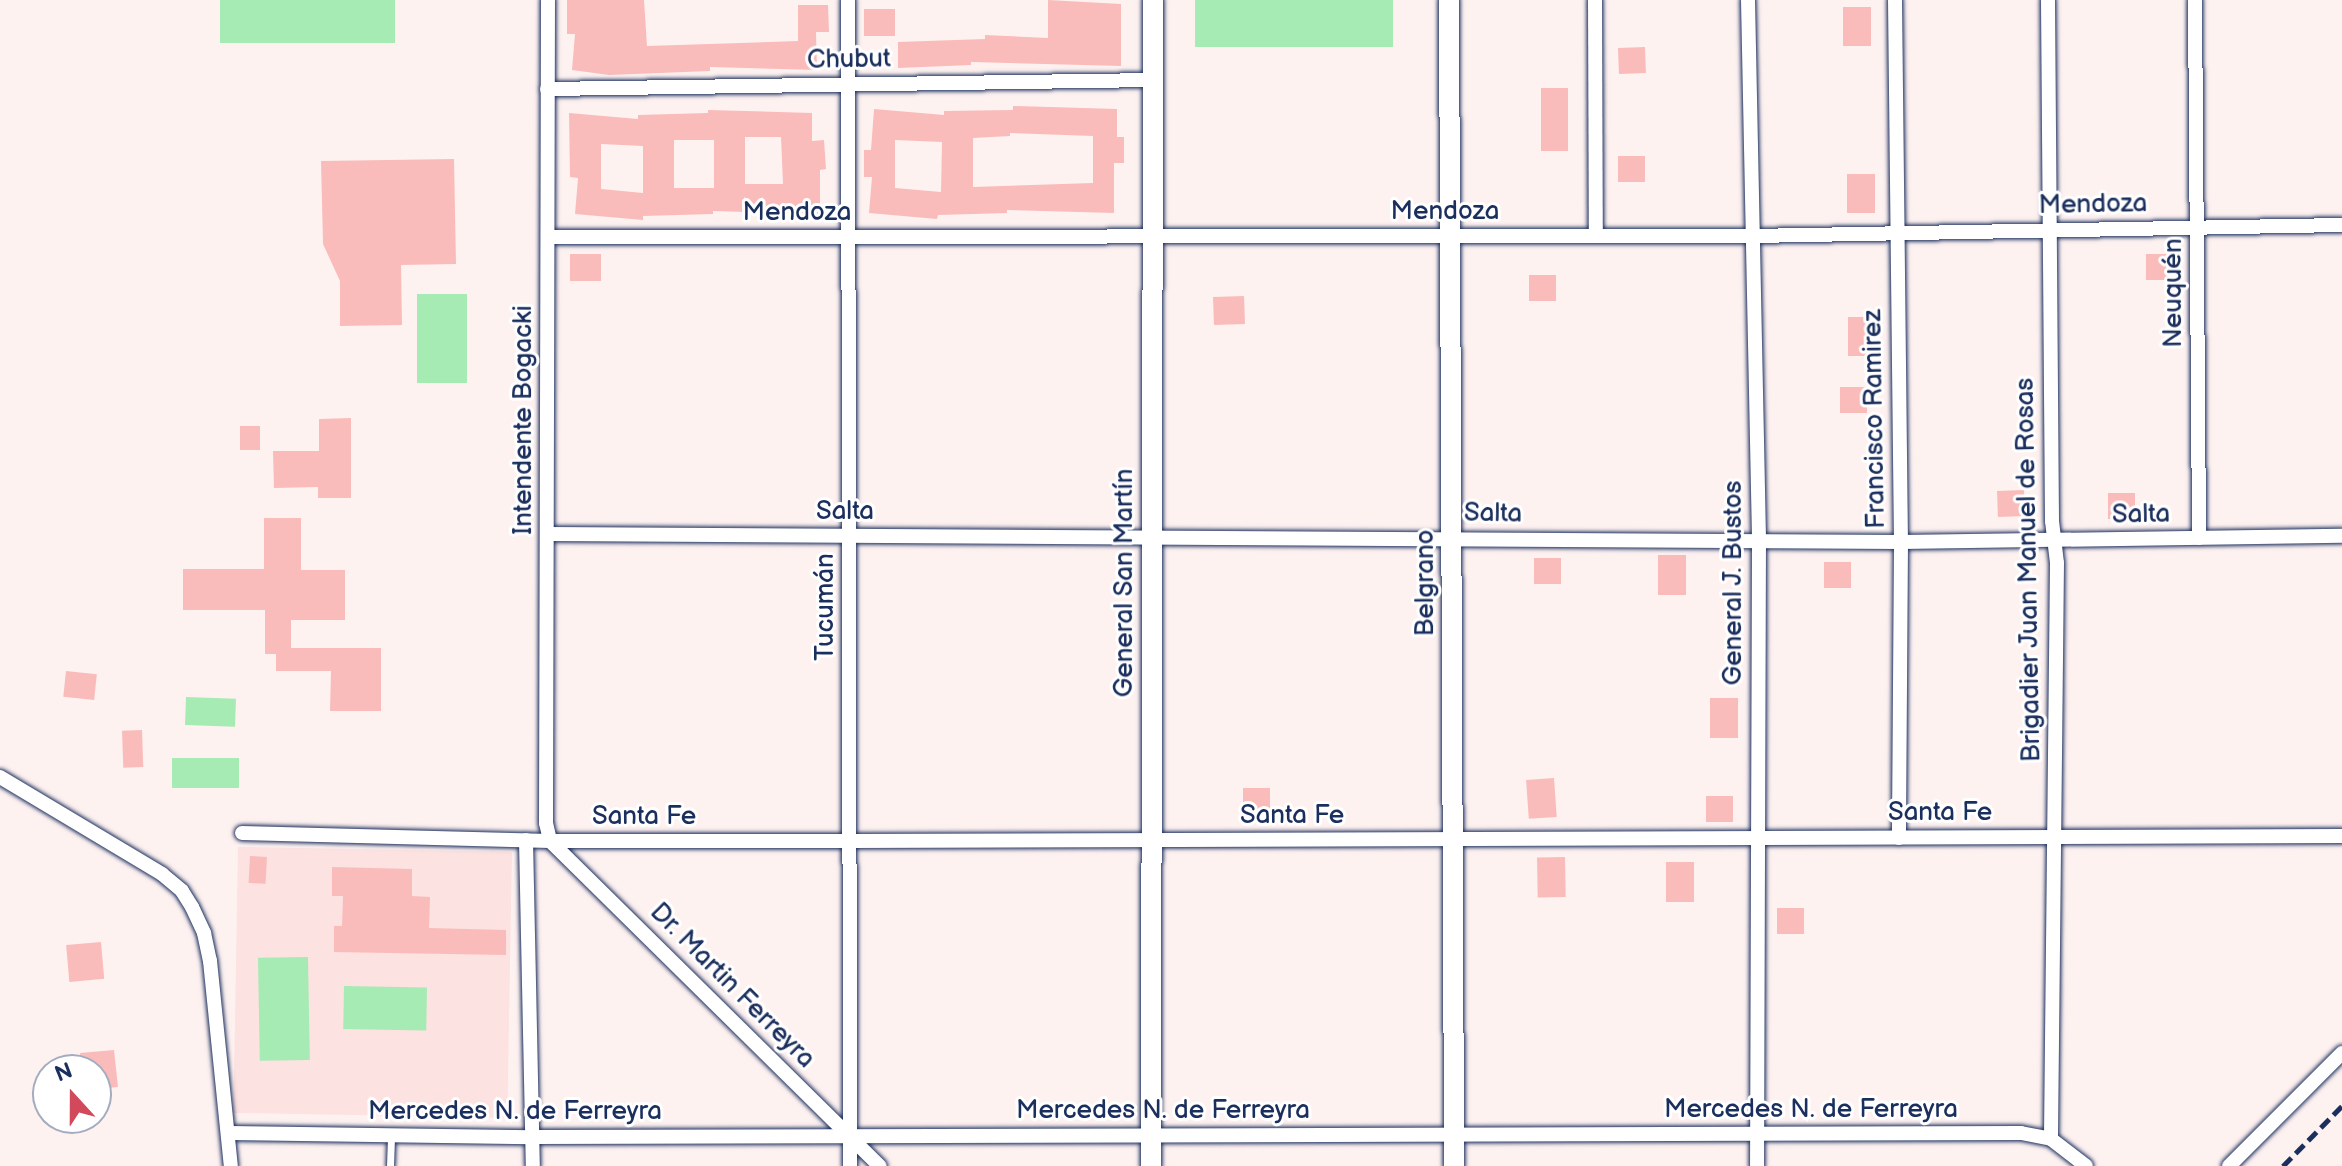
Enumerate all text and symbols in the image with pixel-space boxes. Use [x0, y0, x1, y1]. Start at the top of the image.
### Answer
street label: Chubut [807, 44, 891, 76]
street label: Mendoza [2038, 188, 2148, 222]
street label: Mendoza [1391, 196, 1499, 228]
street label: Mendoza [743, 197, 851, 229]
street label: Neuquén [2158, 238, 2190, 348]
street label: Intendente Bogacki [508, 305, 540, 535]
street label: Francisco Ramirez [1857, 309, 1893, 529]
street label: Brigadier Juan Manuel de Rosas [2010, 377, 2048, 763]
street label: General San Martín [1109, 468, 1141, 698]
street label: General J. Bustos [1718, 480, 1750, 686]
street label: Salta [816, 496, 874, 528]
street label: Salta [1464, 498, 1522, 530]
street label: Salta [2112, 499, 2170, 531]
street label: Belgrano [1410, 530, 1442, 636]
street label: Tucumán [810, 553, 842, 661]
street label: Santa Fe [1888, 797, 1992, 829]
street label: Santa Fe [1240, 800, 1344, 832]
street label: Santa Fe [592, 801, 696, 833]
street label: Dr. Martin Ferreyra [643, 897, 821, 1075]
north arrow [32, 1054, 112, 1134]
text: N [51, 1057, 76, 1089]
street label: Mercedes N. de Ferreyra [1664, 1094, 1958, 1126]
street label: Mercedes N. de Ferreyra [1016, 1095, 1310, 1127]
street label: Mercedes N. de Ferreyra [368, 1096, 662, 1128]

